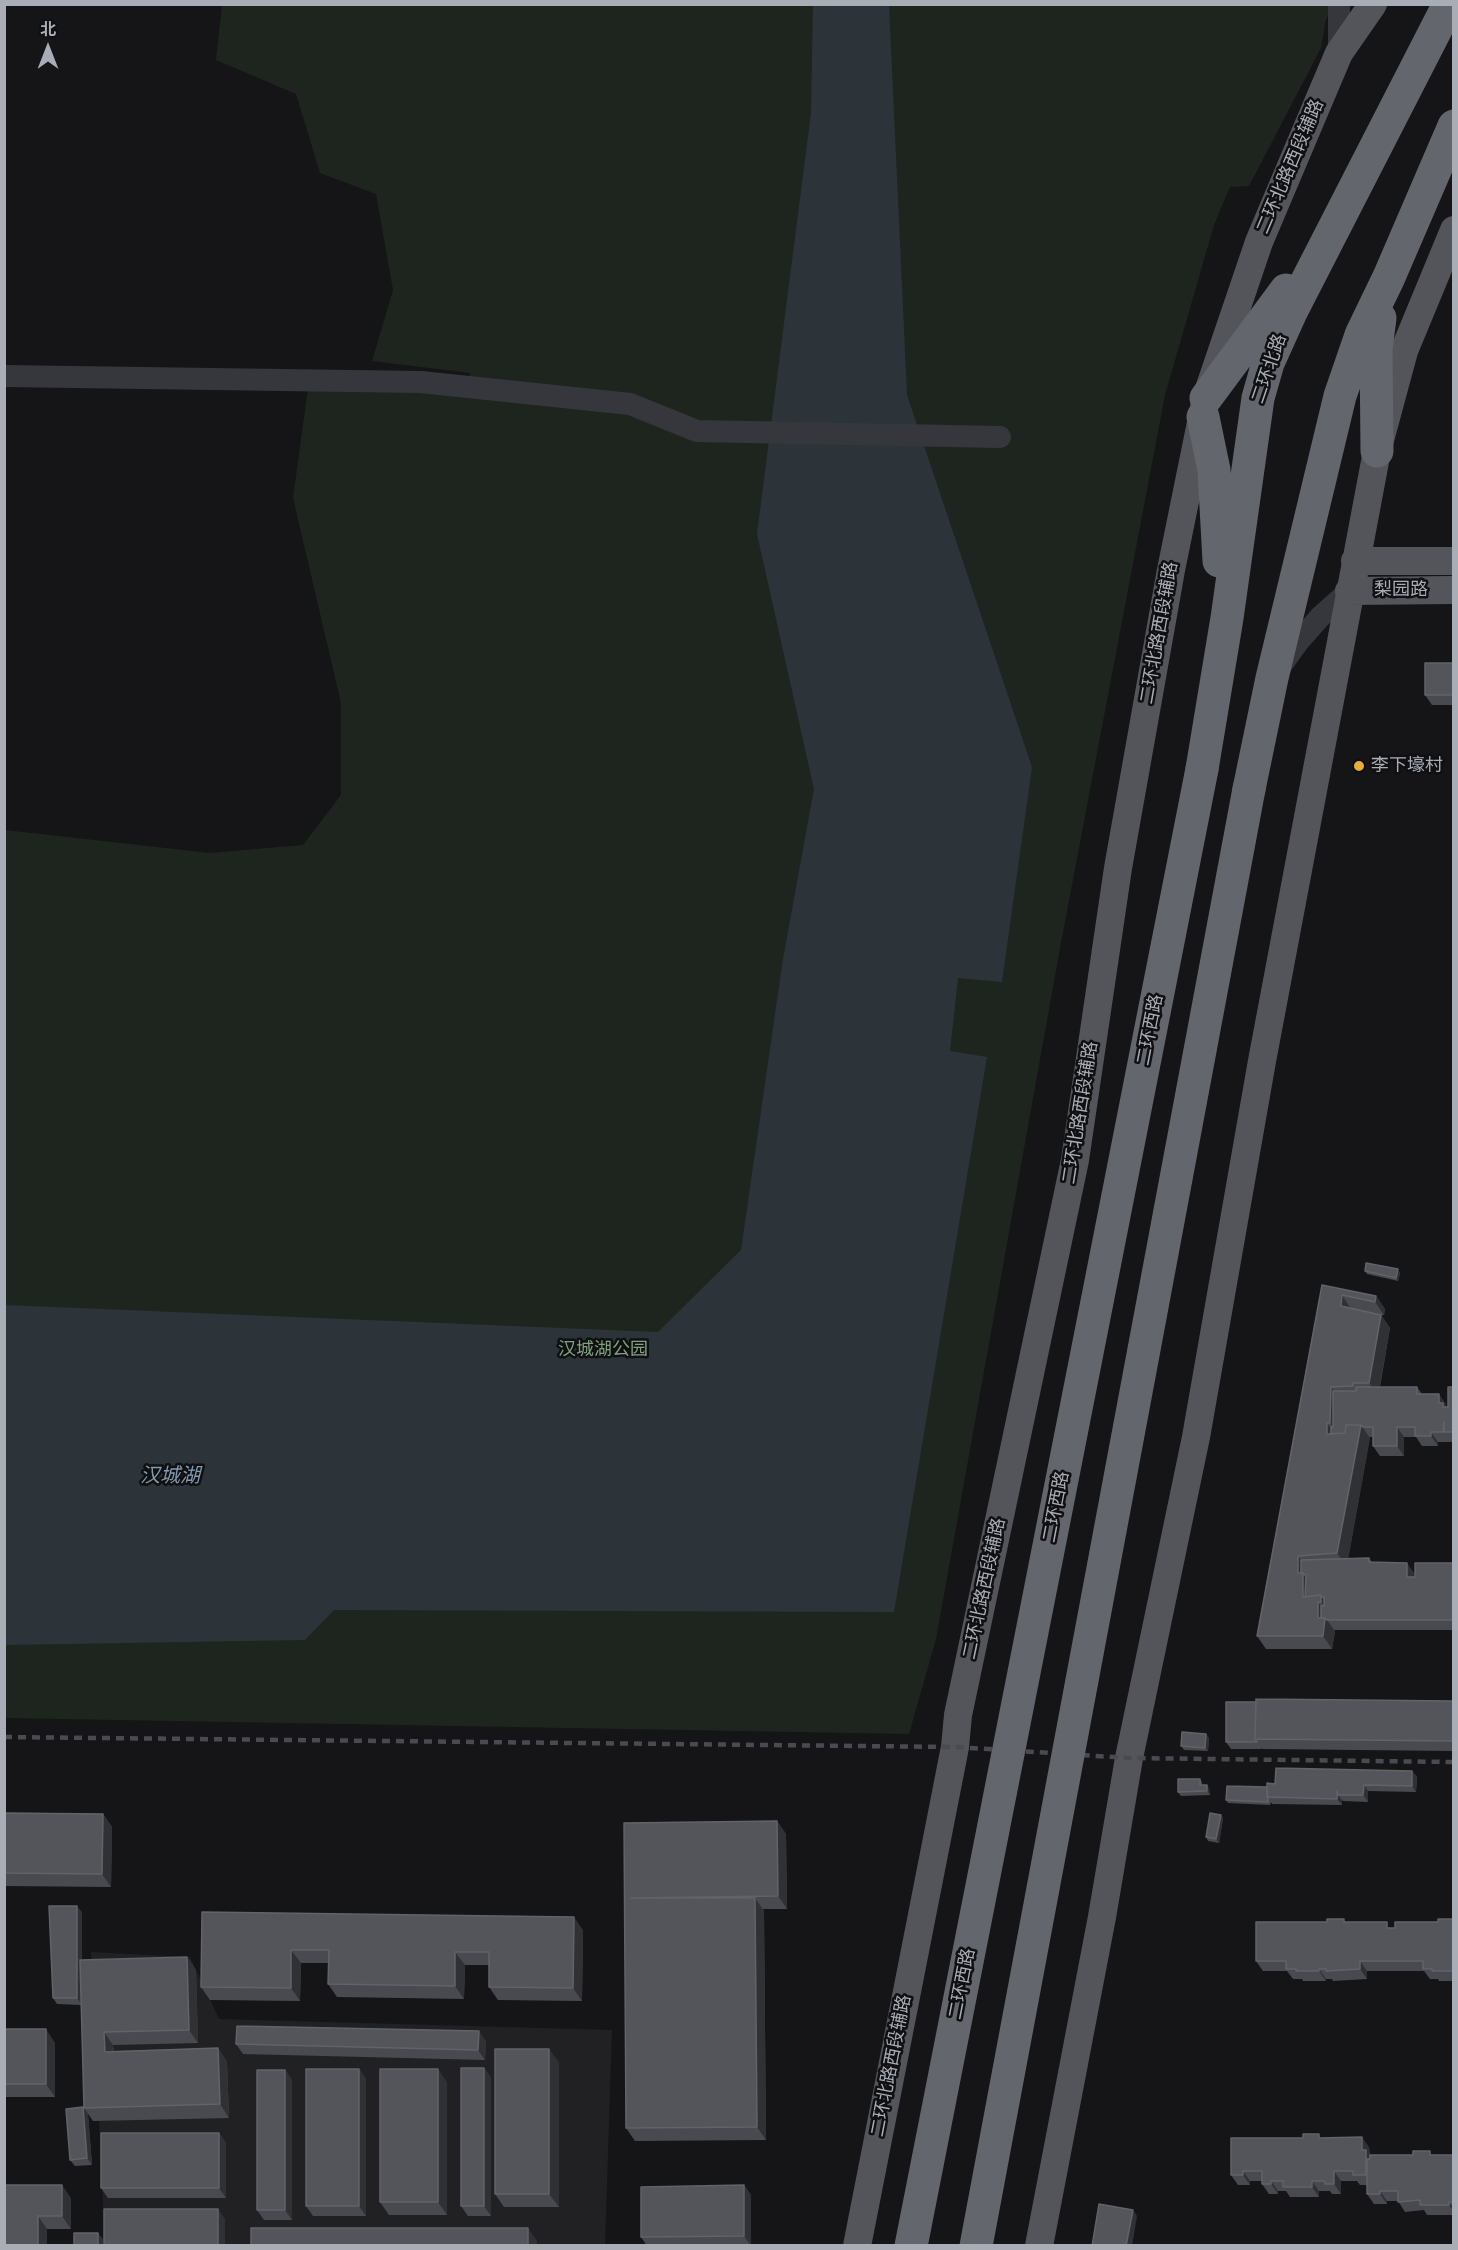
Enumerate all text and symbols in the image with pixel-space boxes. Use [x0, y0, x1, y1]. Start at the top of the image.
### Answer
north arrow [18, 18, 78, 78]
text: 北 [40, 20, 56, 39]
street label: 二环北路西段辅路 [1253, 97, 1329, 237]
street label: 二环北路 [1248, 331, 1292, 407]
street label: 二环北路西段辅路 [1137, 560, 1183, 706]
street label: 梨园路 [1374, 579, 1428, 601]
place label: 李下壕村 [1371, 755, 1443, 777]
marker: 李下壕村 [1352, 759, 1366, 773]
street label: 二环西路 [1134, 993, 1168, 1067]
street label: 二环北路西段辅路 [1059, 1040, 1103, 1186]
park label: 汉城湖公园 [558, 1339, 648, 1361]
water label: 汉城湖 [140, 1465, 200, 1489]
street label: 二环西路 [1040, 1470, 1074, 1544]
street label: 二环北路西段辅路 [959, 1516, 1011, 1662]
street label: 二环西路 [946, 1947, 980, 2021]
street label: 二环北路西段辅路 [868, 1993, 916, 2139]

